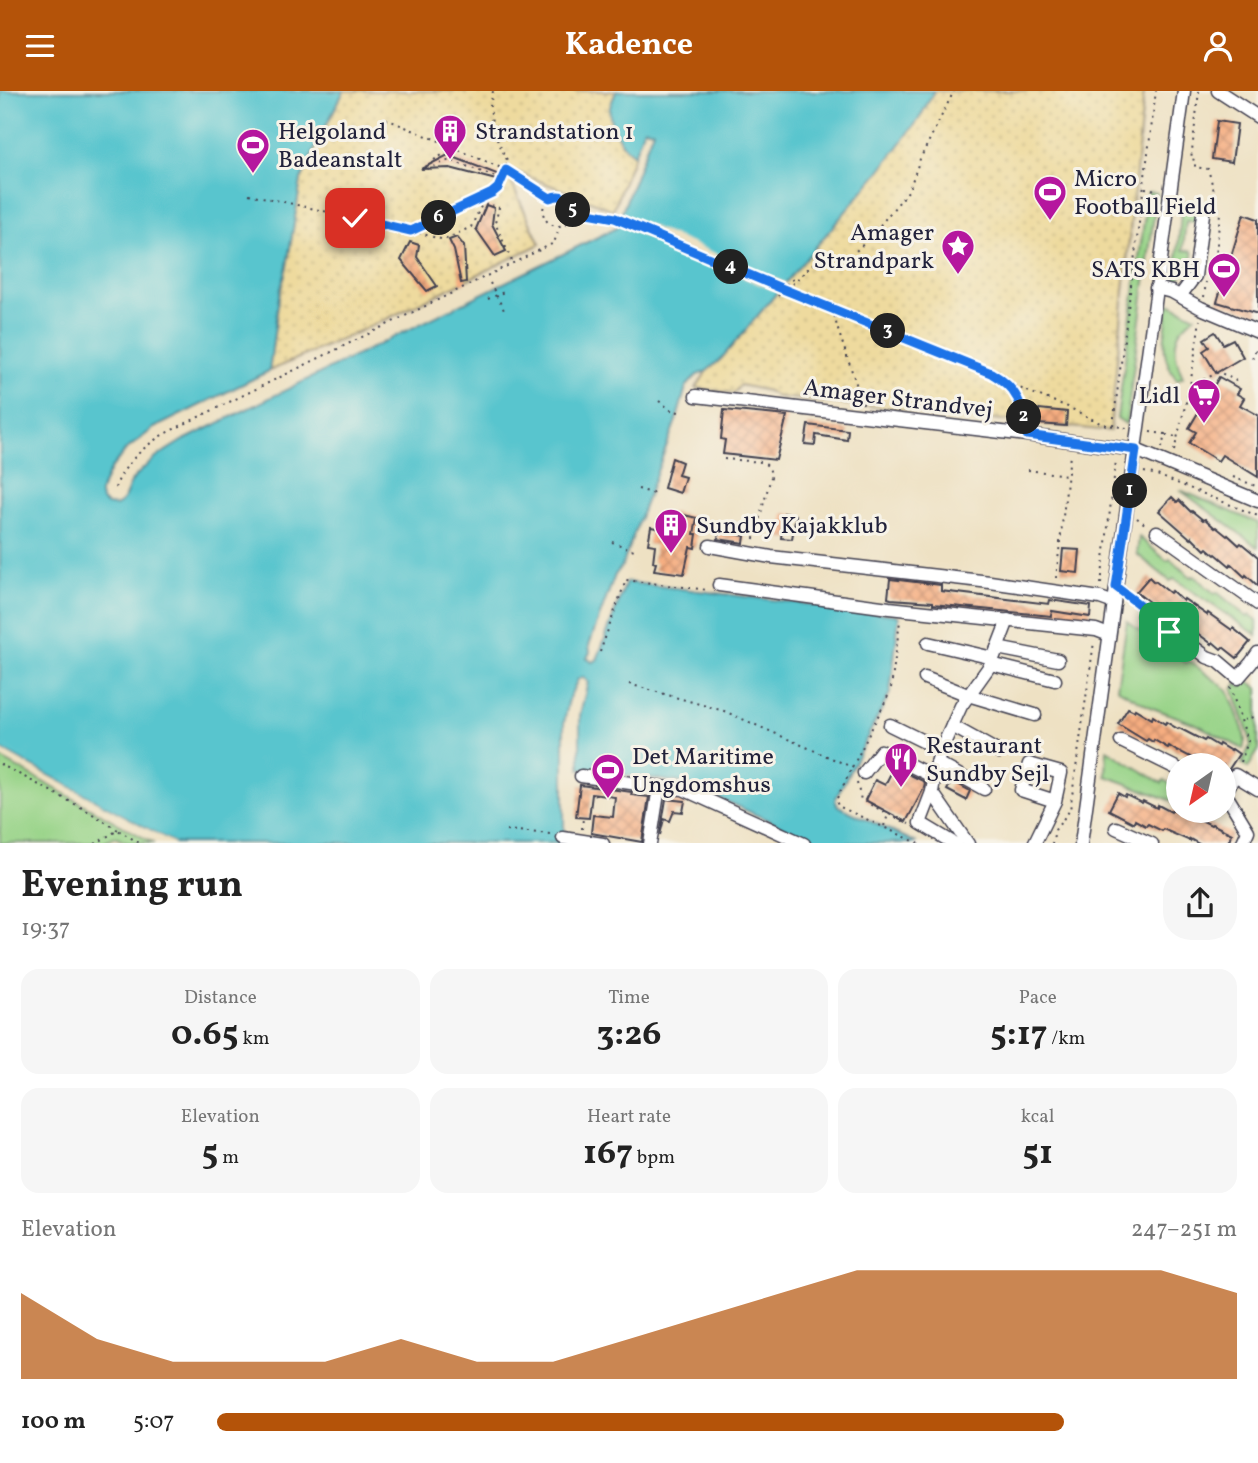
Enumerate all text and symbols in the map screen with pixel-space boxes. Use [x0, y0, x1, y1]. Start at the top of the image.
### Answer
text: Kadence [565, 24, 693, 68]
icon: menu [21, 27, 59, 65]
icon: person [1199, 27, 1237, 65]
building icon: Strandstation 1 [431, 112, 469, 161]
place label: Helgoland Badeanstalt [278, 116, 402, 178]
place label: Strandstation 1 [475, 116, 634, 150]
sports icon: Helgoland Badeanstalt [234, 126, 272, 175]
place label: Micro Football Field [1074, 163, 1217, 225]
sports icon: Micro Football Field [1031, 173, 1069, 222]
pin [325, 188, 385, 248]
pin: 5 [556, 193, 590, 227]
text: 5 [568, 196, 577, 222]
icon: check [336, 199, 374, 237]
pin: 6 [422, 201, 457, 235]
text: 6 [433, 204, 444, 230]
place label: Amager Strandpark [814, 217, 934, 279]
place icon: Amager Strandpark [939, 227, 977, 276]
pin: 4 [714, 249, 748, 285]
sports icon: SATS KBH [1205, 250, 1243, 299]
text: 4 [725, 253, 736, 279]
place label: SATS KBH [1091, 254, 1200, 288]
pin: 3 [870, 313, 906, 349]
text: 3 [883, 317, 892, 343]
street label: Amager Strandvej [801, 371, 994, 428]
supermarket icon: Lidl [1185, 376, 1223, 425]
place label: Lidl [1139, 380, 1180, 414]
pin: 2 [1006, 399, 1042, 435]
text: 2 [1019, 403, 1028, 429]
pin: 1 [1112, 473, 1148, 509]
text: 1 [1126, 477, 1133, 503]
building icon: Sundby Kajakklub [652, 506, 690, 555]
place label: Sundby Kajakklub [696, 510, 888, 544]
pin [1139, 602, 1199, 662]
icon: arrive [1150, 613, 1188, 651]
place label: Restaurant Sundby Sejl [926, 730, 1049, 792]
restaurant icon: Restaurant Sundby Sejl [882, 740, 920, 789]
place label: Det Maritime Ungdomshus [632, 741, 774, 803]
sports icon: Det Maritime Ungdomshus [589, 751, 627, 800]
north arrow [1166, 753, 1236, 823]
map controls [1166, 753, 1236, 823]
text: Evening run [21, 860, 243, 913]
button: share [1163, 866, 1237, 940]
text: 19:37 [21, 913, 70, 945]
text: Distance [184, 985, 257, 1011]
text: Time [608, 985, 650, 1011]
text: Pace [1019, 985, 1057, 1011]
text: 0.65 [171, 1011, 239, 1059]
text: 3:26 [596, 1011, 662, 1059]
text: 5:17 [990, 1011, 1047, 1059]
text: km [239, 1026, 270, 1052]
text: /km [1047, 1026, 1085, 1052]
text: Elevation [181, 1104, 260, 1130]
text: Heart rate [587, 1104, 671, 1130]
text: kcal [1021, 1104, 1055, 1130]
text: 5 [202, 1130, 218, 1178]
text: 167 [583, 1130, 633, 1178]
text: 51 [1022, 1130, 1053, 1178]
text: m [218, 1145, 239, 1171]
text: bpm [633, 1145, 675, 1171]
text: Elevation [21, 1214, 117, 1246]
text: 247–251 m [1131, 1214, 1237, 1246]
text: 100 m [21, 1406, 86, 1438]
text: 5:07 [133, 1406, 174, 1438]

